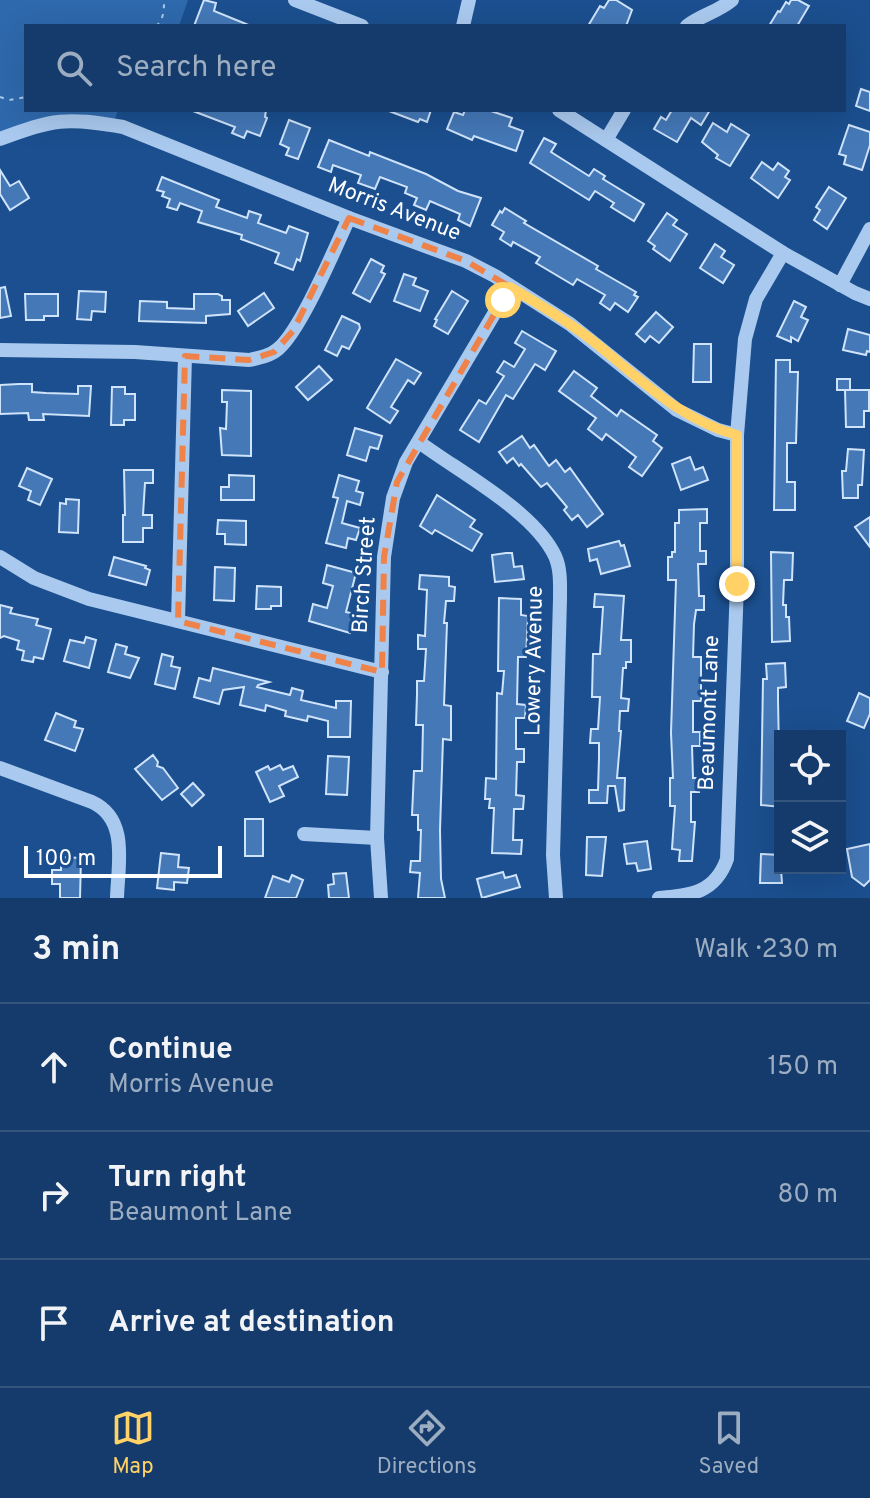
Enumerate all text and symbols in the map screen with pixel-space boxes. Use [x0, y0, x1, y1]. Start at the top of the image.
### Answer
search box [24, 24, 846, 112]
icon: search [52, 46, 96, 90]
text: Search here [116, 50, 276, 87]
street label: Morris Avenue [324, 172, 464, 248]
route start [485, 282, 521, 318]
street label: Birch Street [347, 516, 383, 634]
route end [719, 566, 755, 602]
street label: Lowery Avenue [520, 586, 550, 736]
street label: Beaumont Lane [694, 635, 726, 791]
map controls [774, 730, 846, 874]
button: locate [774, 730, 846, 802]
button: layers [774, 802, 846, 874]
scale bar [24, 842, 222, 878]
text: 100 m [36, 846, 96, 873]
text: 3 min [32, 929, 120, 972]
text: Walk · 230 m [694, 934, 838, 967]
text: Continue [108, 1032, 233, 1069]
icon: ahead [32, 1045, 76, 1089]
text: 150 m [767, 1051, 838, 1084]
text: Morris Avenue [108, 1069, 274, 1102]
text: Turn right [108, 1160, 246, 1197]
icon: right [32, 1173, 76, 1217]
text: 80 m [778, 1179, 838, 1212]
text: Beaumont Lane [108, 1197, 292, 1230]
icon: arrive [32, 1301, 76, 1345]
text: Arrive at destination [108, 1305, 394, 1342]
tab: Map [111, 1406, 155, 1481]
tab: Directions [377, 1406, 477, 1481]
tab: Saved [699, 1406, 759, 1481]

